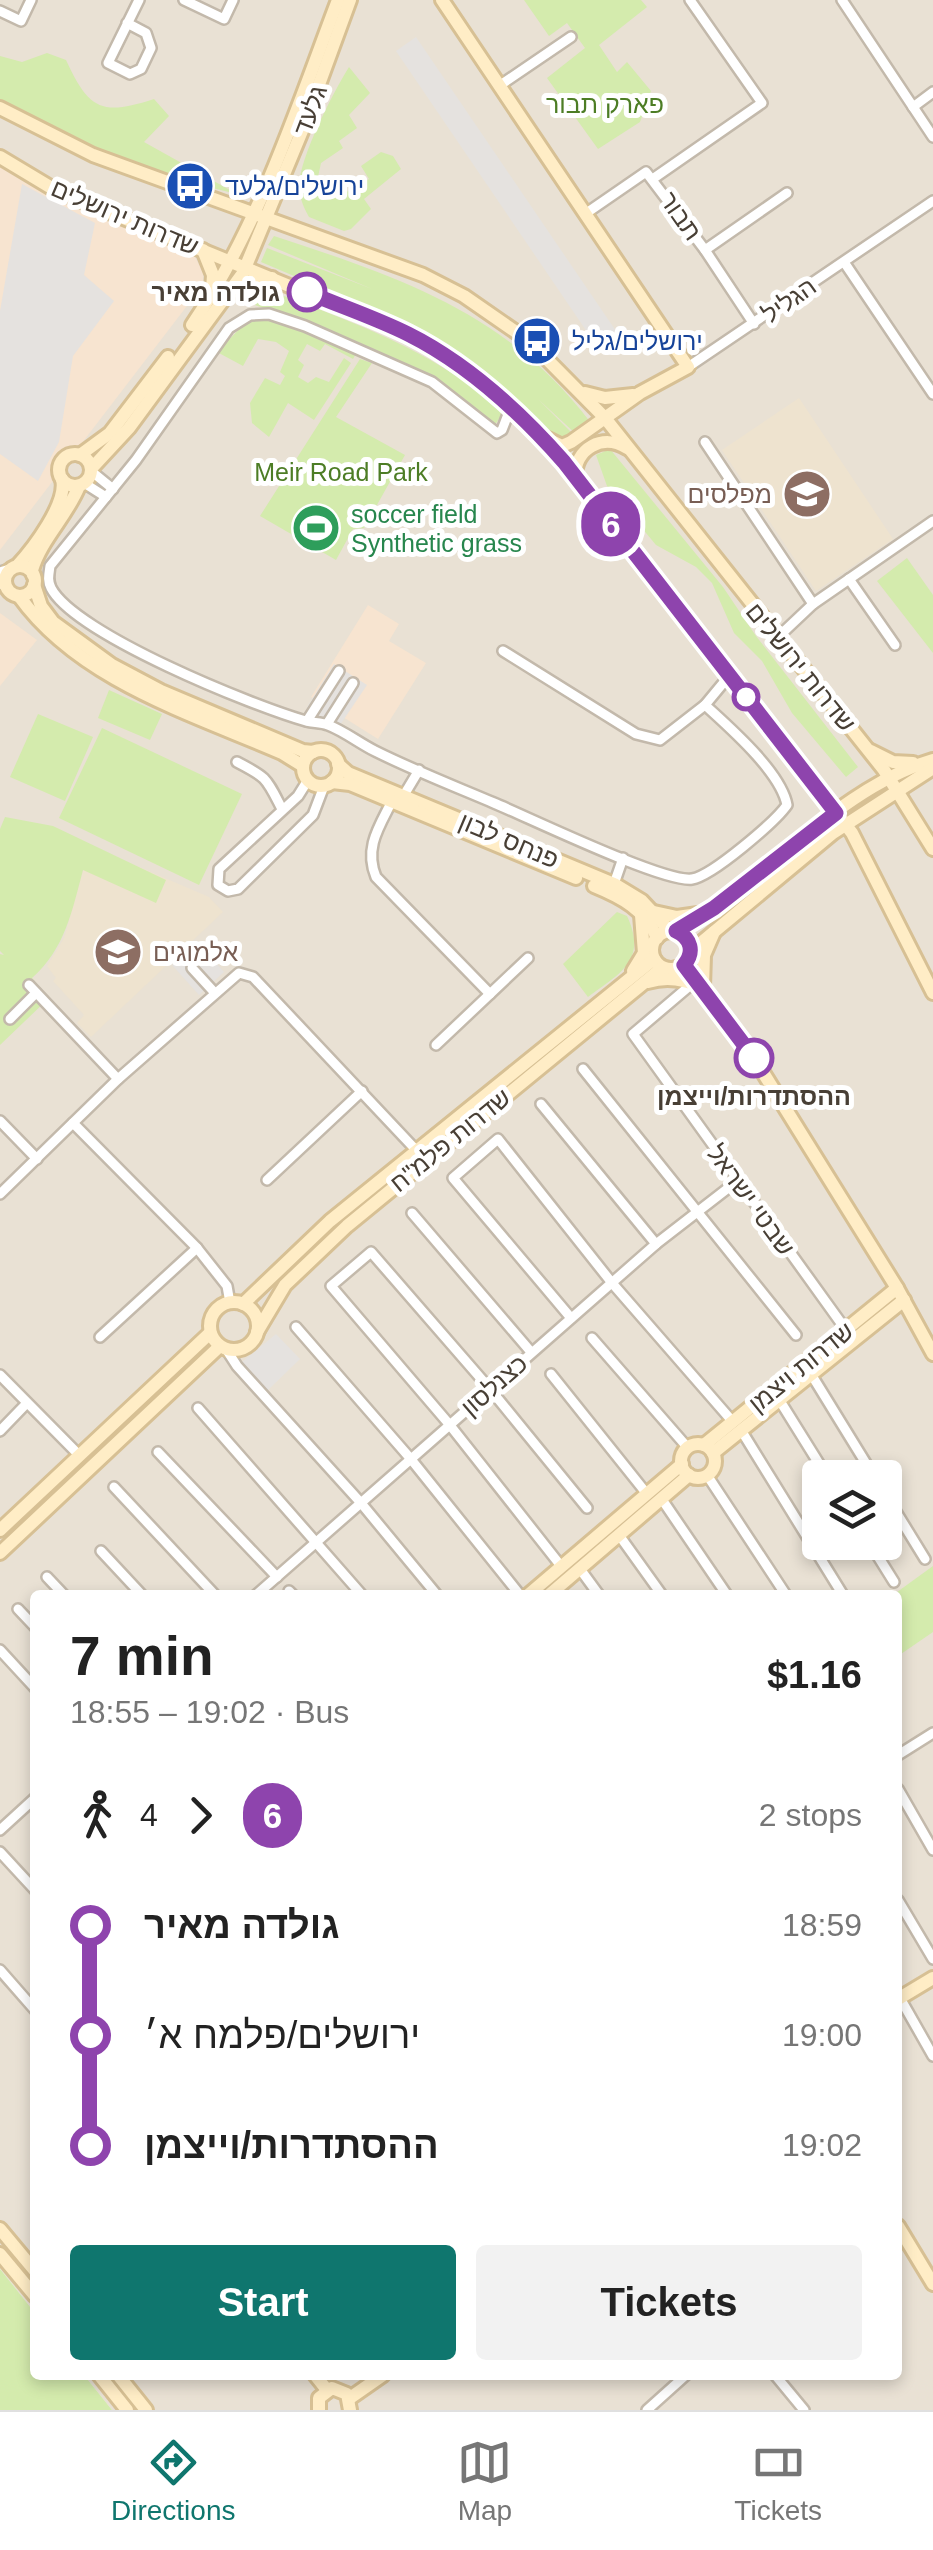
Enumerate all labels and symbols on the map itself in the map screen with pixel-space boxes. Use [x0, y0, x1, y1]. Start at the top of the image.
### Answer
street label: גלעד [288, 81, 332, 139]
park label: פארק תבור [546, 90, 664, 118]
bus stop icon: ירושלים/גלעד [164, 160, 216, 212]
place label: ירושלים/גלעד [225, 172, 364, 200]
street label: שדרות ירושלים [47, 173, 203, 261]
street label: תבור [655, 187, 707, 245]
street label: הגליל [757, 272, 821, 328]
marker: גולדה מאיר [288, 273, 326, 311]
place label: גולדה מאיר [151, 278, 280, 306]
bus stop icon: ירושלים/גליל [511, 315, 563, 367]
place label: ירושלים/גליל [572, 327, 703, 355]
park label: Meir Road Park [254, 458, 428, 486]
school or university icon: מפלסים [781, 468, 833, 520]
place label: מפלסים [687, 480, 772, 508]
line badge: 6 [578, 492, 644, 556]
place label: soccer field Synthetic grass [351, 500, 522, 557]
sports icon: soccer field Synthetic grass [290, 502, 342, 554]
street label: שדרות ירושלים [741, 597, 861, 737]
unlabelled marker [733, 684, 759, 710]
street label: פנחס לבון [455, 807, 563, 873]
school or university icon: אלמוגים [92, 926, 144, 978]
place label: אלמוגים [153, 938, 238, 966]
marker: ההסתדרות/וייצמן [735, 1039, 773, 1077]
place label: ההסתדרות/וייצמן [657, 1082, 851, 1110]
street label: שדרות פלמ"ח [384, 1083, 516, 1197]
street label: שבטי ישראל [702, 1139, 800, 1261]
street label: שדרות ויצמן [743, 1316, 859, 1418]
street label: כצנלסון [455, 1349, 533, 1421]

